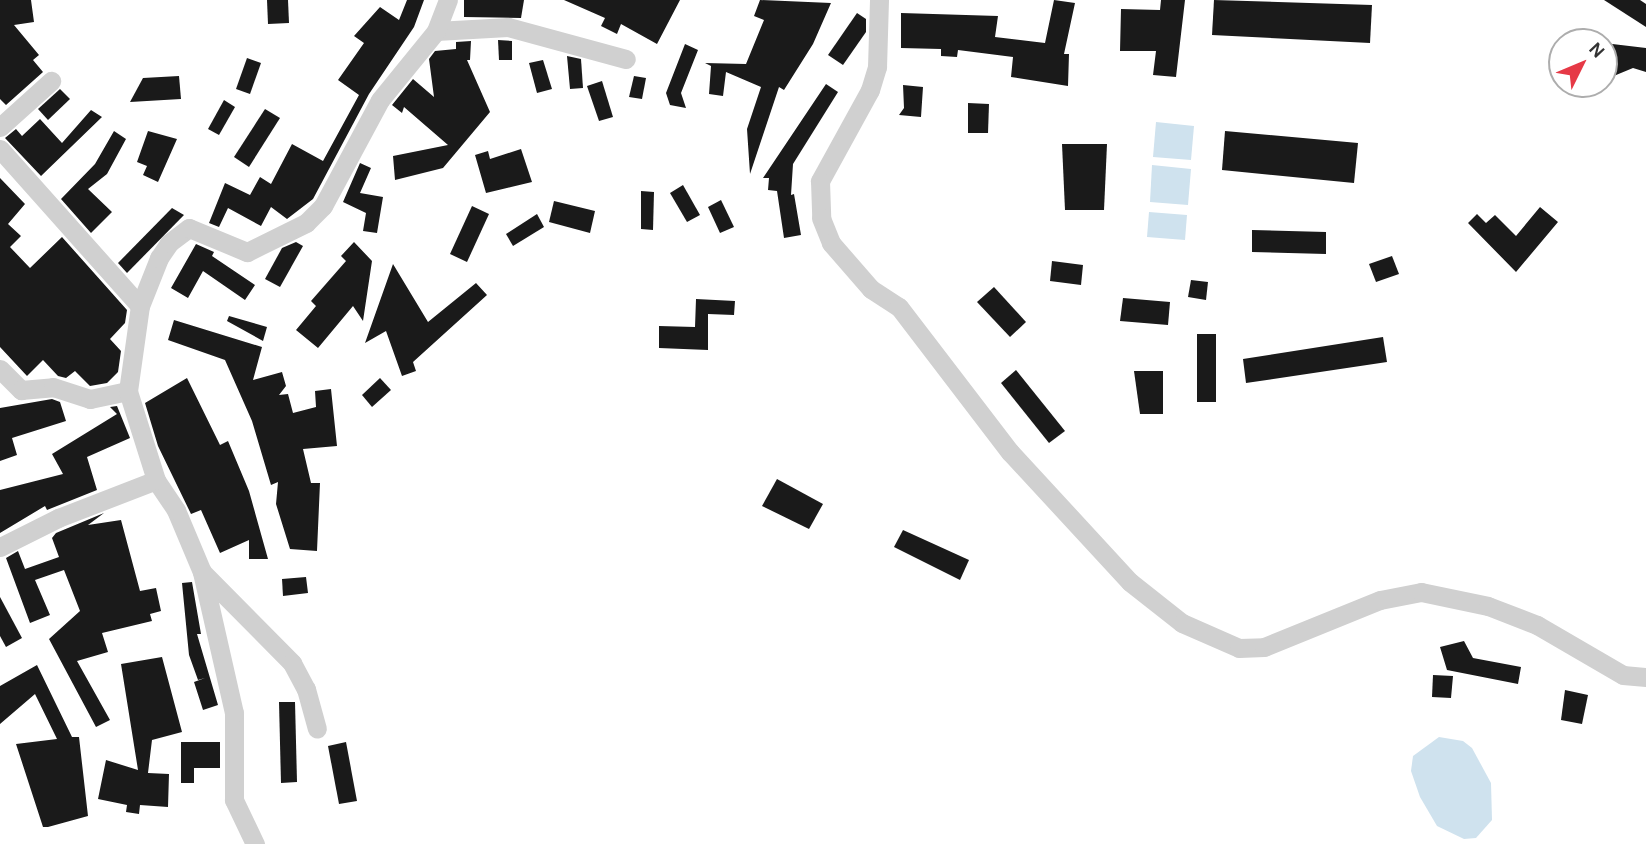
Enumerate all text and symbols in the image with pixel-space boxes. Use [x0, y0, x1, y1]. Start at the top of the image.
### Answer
north arrow [1548, 28, 1618, 98]
text: N [1584, 38, 1610, 63]

